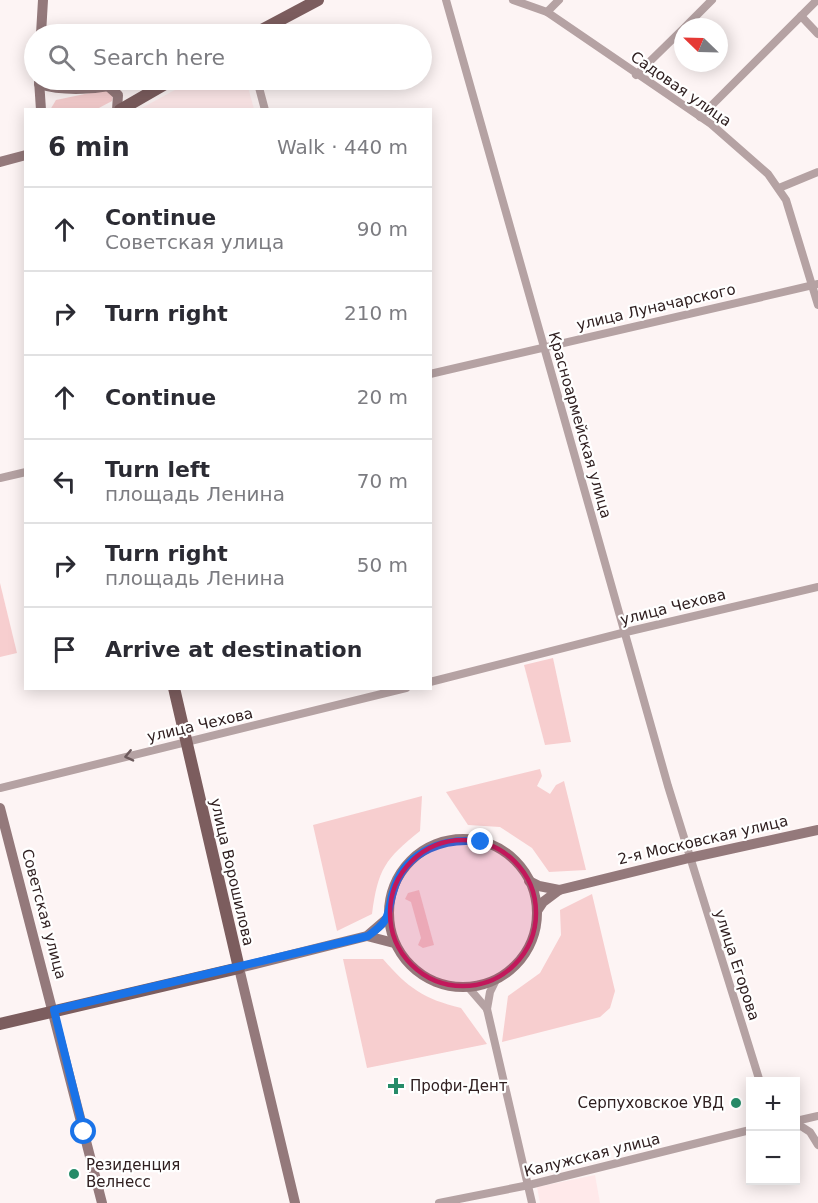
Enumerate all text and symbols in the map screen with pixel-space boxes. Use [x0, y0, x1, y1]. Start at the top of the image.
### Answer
north arrow [674, 18, 728, 72]
search box [24, 24, 432, 90]
icon: search [45, 41, 78, 74]
text: Search here [93, 45, 225, 70]
street label: Садовая улица [627, 48, 735, 130]
text: 6 min [48, 132, 130, 162]
text: Walk · 440 m [277, 135, 408, 159]
text: Continue [105, 205, 216, 230]
icon: ahead [48, 213, 81, 246]
text: 90 m [357, 217, 408, 241]
text: Советская улица [105, 230, 284, 254]
street label: улица Луначарского [575, 280, 737, 334]
icon: right [48, 297, 81, 330]
text: Turn right [105, 301, 228, 326]
text: 210 m [344, 301, 408, 325]
street label: Красноармейская улица [545, 330, 615, 520]
icon: ahead [48, 381, 81, 414]
text: Continue [105, 385, 216, 410]
text: 20 m [357, 385, 408, 409]
text: Turn left [105, 457, 210, 482]
icon: left [48, 465, 81, 498]
text: 70 m [357, 469, 408, 493]
text: площадь Ленина [105, 482, 285, 506]
text: Turn right [105, 541, 228, 566]
icon: right [48, 549, 81, 582]
text: 50 m [357, 553, 408, 577]
text: площадь Ленина [105, 566, 285, 590]
street label: улица Чехова [618, 585, 728, 629]
icon: arrive [48, 633, 81, 666]
text: Arrive at destination [105, 637, 362, 662]
street label: улица Чехова [145, 704, 255, 746]
one-way arrow [124, 748, 134, 761]
street label: улица Ворошилова [206, 796, 258, 948]
street label: 2-я Московская улица [616, 812, 790, 868]
route end [467, 828, 493, 854]
street label: Советская улица [18, 847, 70, 981]
street label: улица Егорова [711, 907, 763, 1023]
marker: Профи-Дент [387, 1077, 405, 1095]
place label: Профи-Дент [410, 1077, 508, 1095]
map controls [746, 1077, 800, 1185]
button: + [746, 1077, 800, 1131]
place label: Серпуховское УВД [578, 1094, 724, 1112]
marker: Серпуховское УВД [729, 1096, 743, 1110]
route start [70, 1118, 96, 1144]
street label: Калужская улица [522, 1129, 662, 1181]
button: − [746, 1131, 800, 1185]
place label: Резиденция Велнесс [86, 1156, 180, 1191]
marker: Резиденция Велнесс [67, 1167, 81, 1181]

